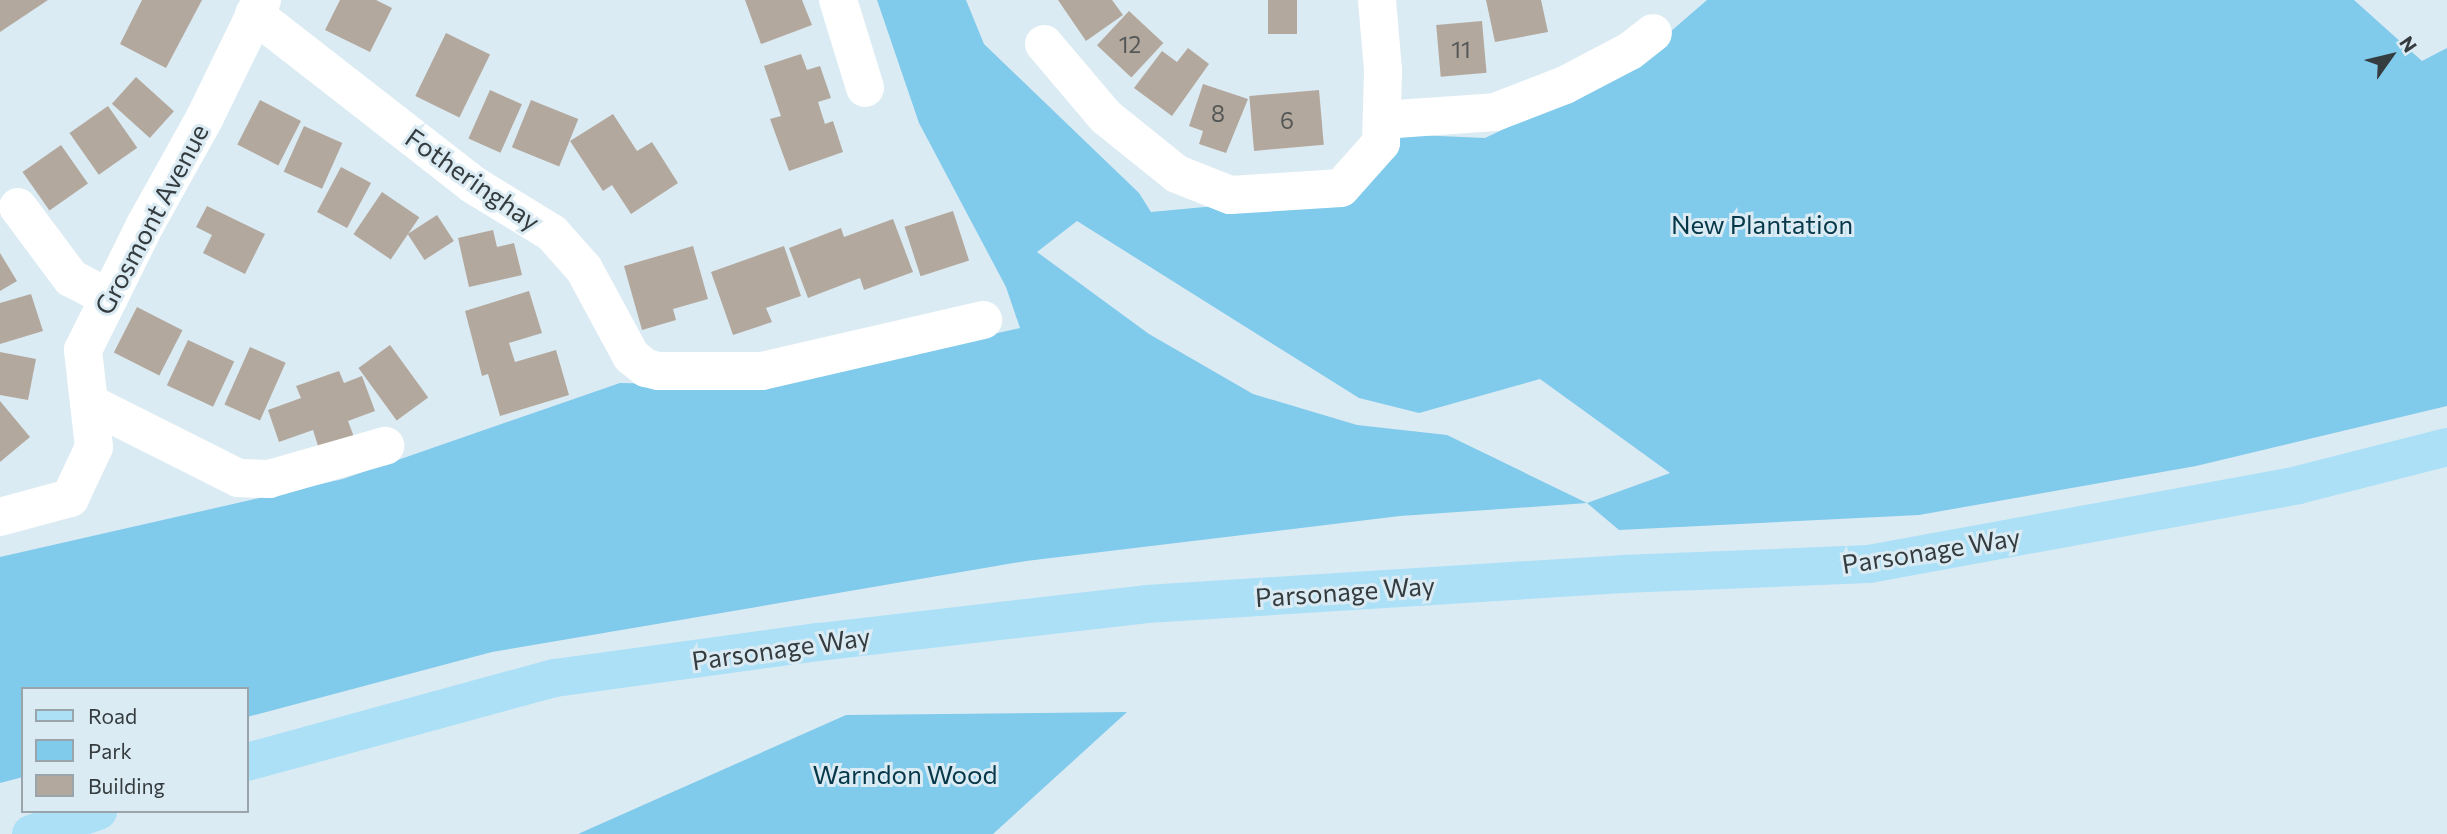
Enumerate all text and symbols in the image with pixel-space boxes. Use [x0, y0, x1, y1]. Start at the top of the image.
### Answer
north arrow [2356, 21, 2426, 91]
house number: 12 [1119, 30, 1141, 58]
text: N [2395, 32, 2422, 56]
house number: 11 [1451, 35, 1471, 63]
house number: 8 [1211, 99, 1225, 127]
house number: 6 [1280, 106, 1294, 134]
street label: Grosmont Avenue [88, 118, 214, 320]
street label: Fotheringhay [400, 121, 546, 237]
park label: New Plantation [1671, 208, 1853, 240]
street label: Parsonage Way [1840, 521, 2022, 579]
street label: Parsonage Way [1254, 569, 1436, 613]
street label: Parsonage Way [690, 620, 872, 676]
legend [21, 687, 248, 813]
text: Road [88, 703, 137, 728]
text: Park [88, 738, 132, 763]
park label: Warndon Wood [812, 758, 998, 790]
text: Building [88, 773, 165, 798]

